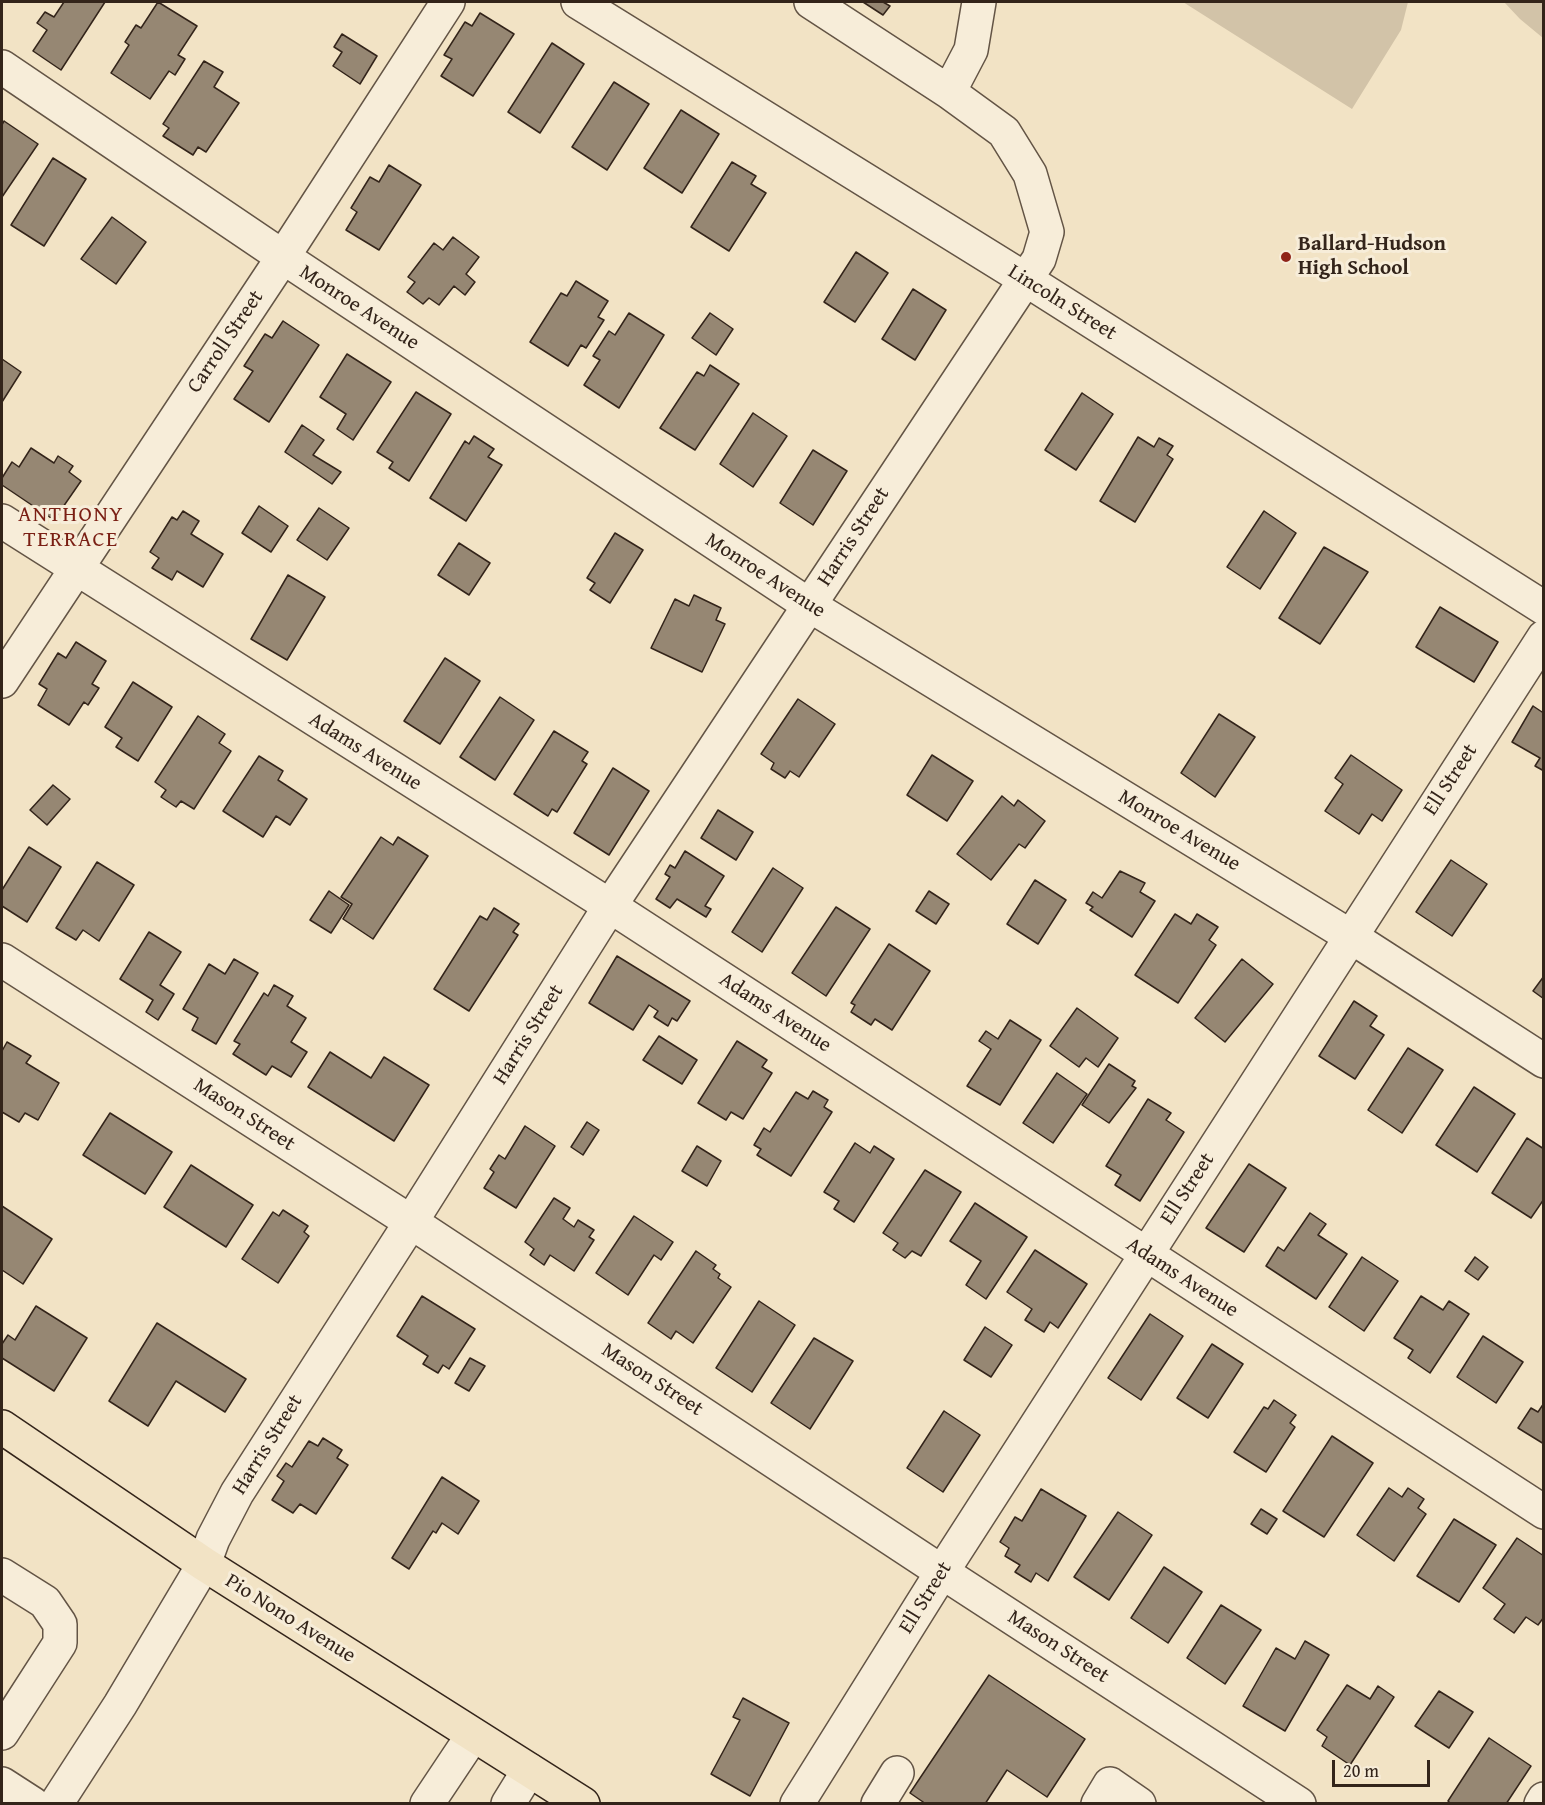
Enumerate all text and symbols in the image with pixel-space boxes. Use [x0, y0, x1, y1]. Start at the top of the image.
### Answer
place label: Ballard-Hudson High School [1298, 232, 1446, 282]
marker: Ballard-Hudson High School [1279, 250, 1293, 264]
street label: Monroe Avenue [294, 260, 424, 356]
street label: Lincoln Street [1003, 260, 1121, 346]
street label: Carroll Street [182, 286, 270, 398]
street label: Harris Street [813, 483, 895, 591]
district label: ANTHONY TERRACE [18, 502, 124, 554]
street label: Monroe Avenue [700, 528, 830, 624]
street label: Adams Avenue [304, 707, 426, 797]
street label: Ell Street [1419, 740, 1483, 820]
street label: Monroe Avenue [1113, 785, 1245, 877]
street label: Adams Avenue [714, 967, 836, 1059]
street label: Harris Street [488, 980, 570, 1090]
street label: Mason Street [189, 1073, 299, 1157]
street label: Ell Street [1156, 1149, 1220, 1229]
street label: Adams Avenue [1121, 1232, 1243, 1324]
street label: Mason Street [597, 1338, 707, 1422]
street label: Harris Street [227, 1390, 309, 1500]
street label: Ell Street [894, 1557, 958, 1639]
street label: Pio Nono Avenue [220, 1569, 360, 1669]
street label: Mason Street [1003, 1605, 1113, 1689]
scale bar [1335, 1748, 1432, 1786]
text: 20 m [1343, 1757, 1379, 1784]

